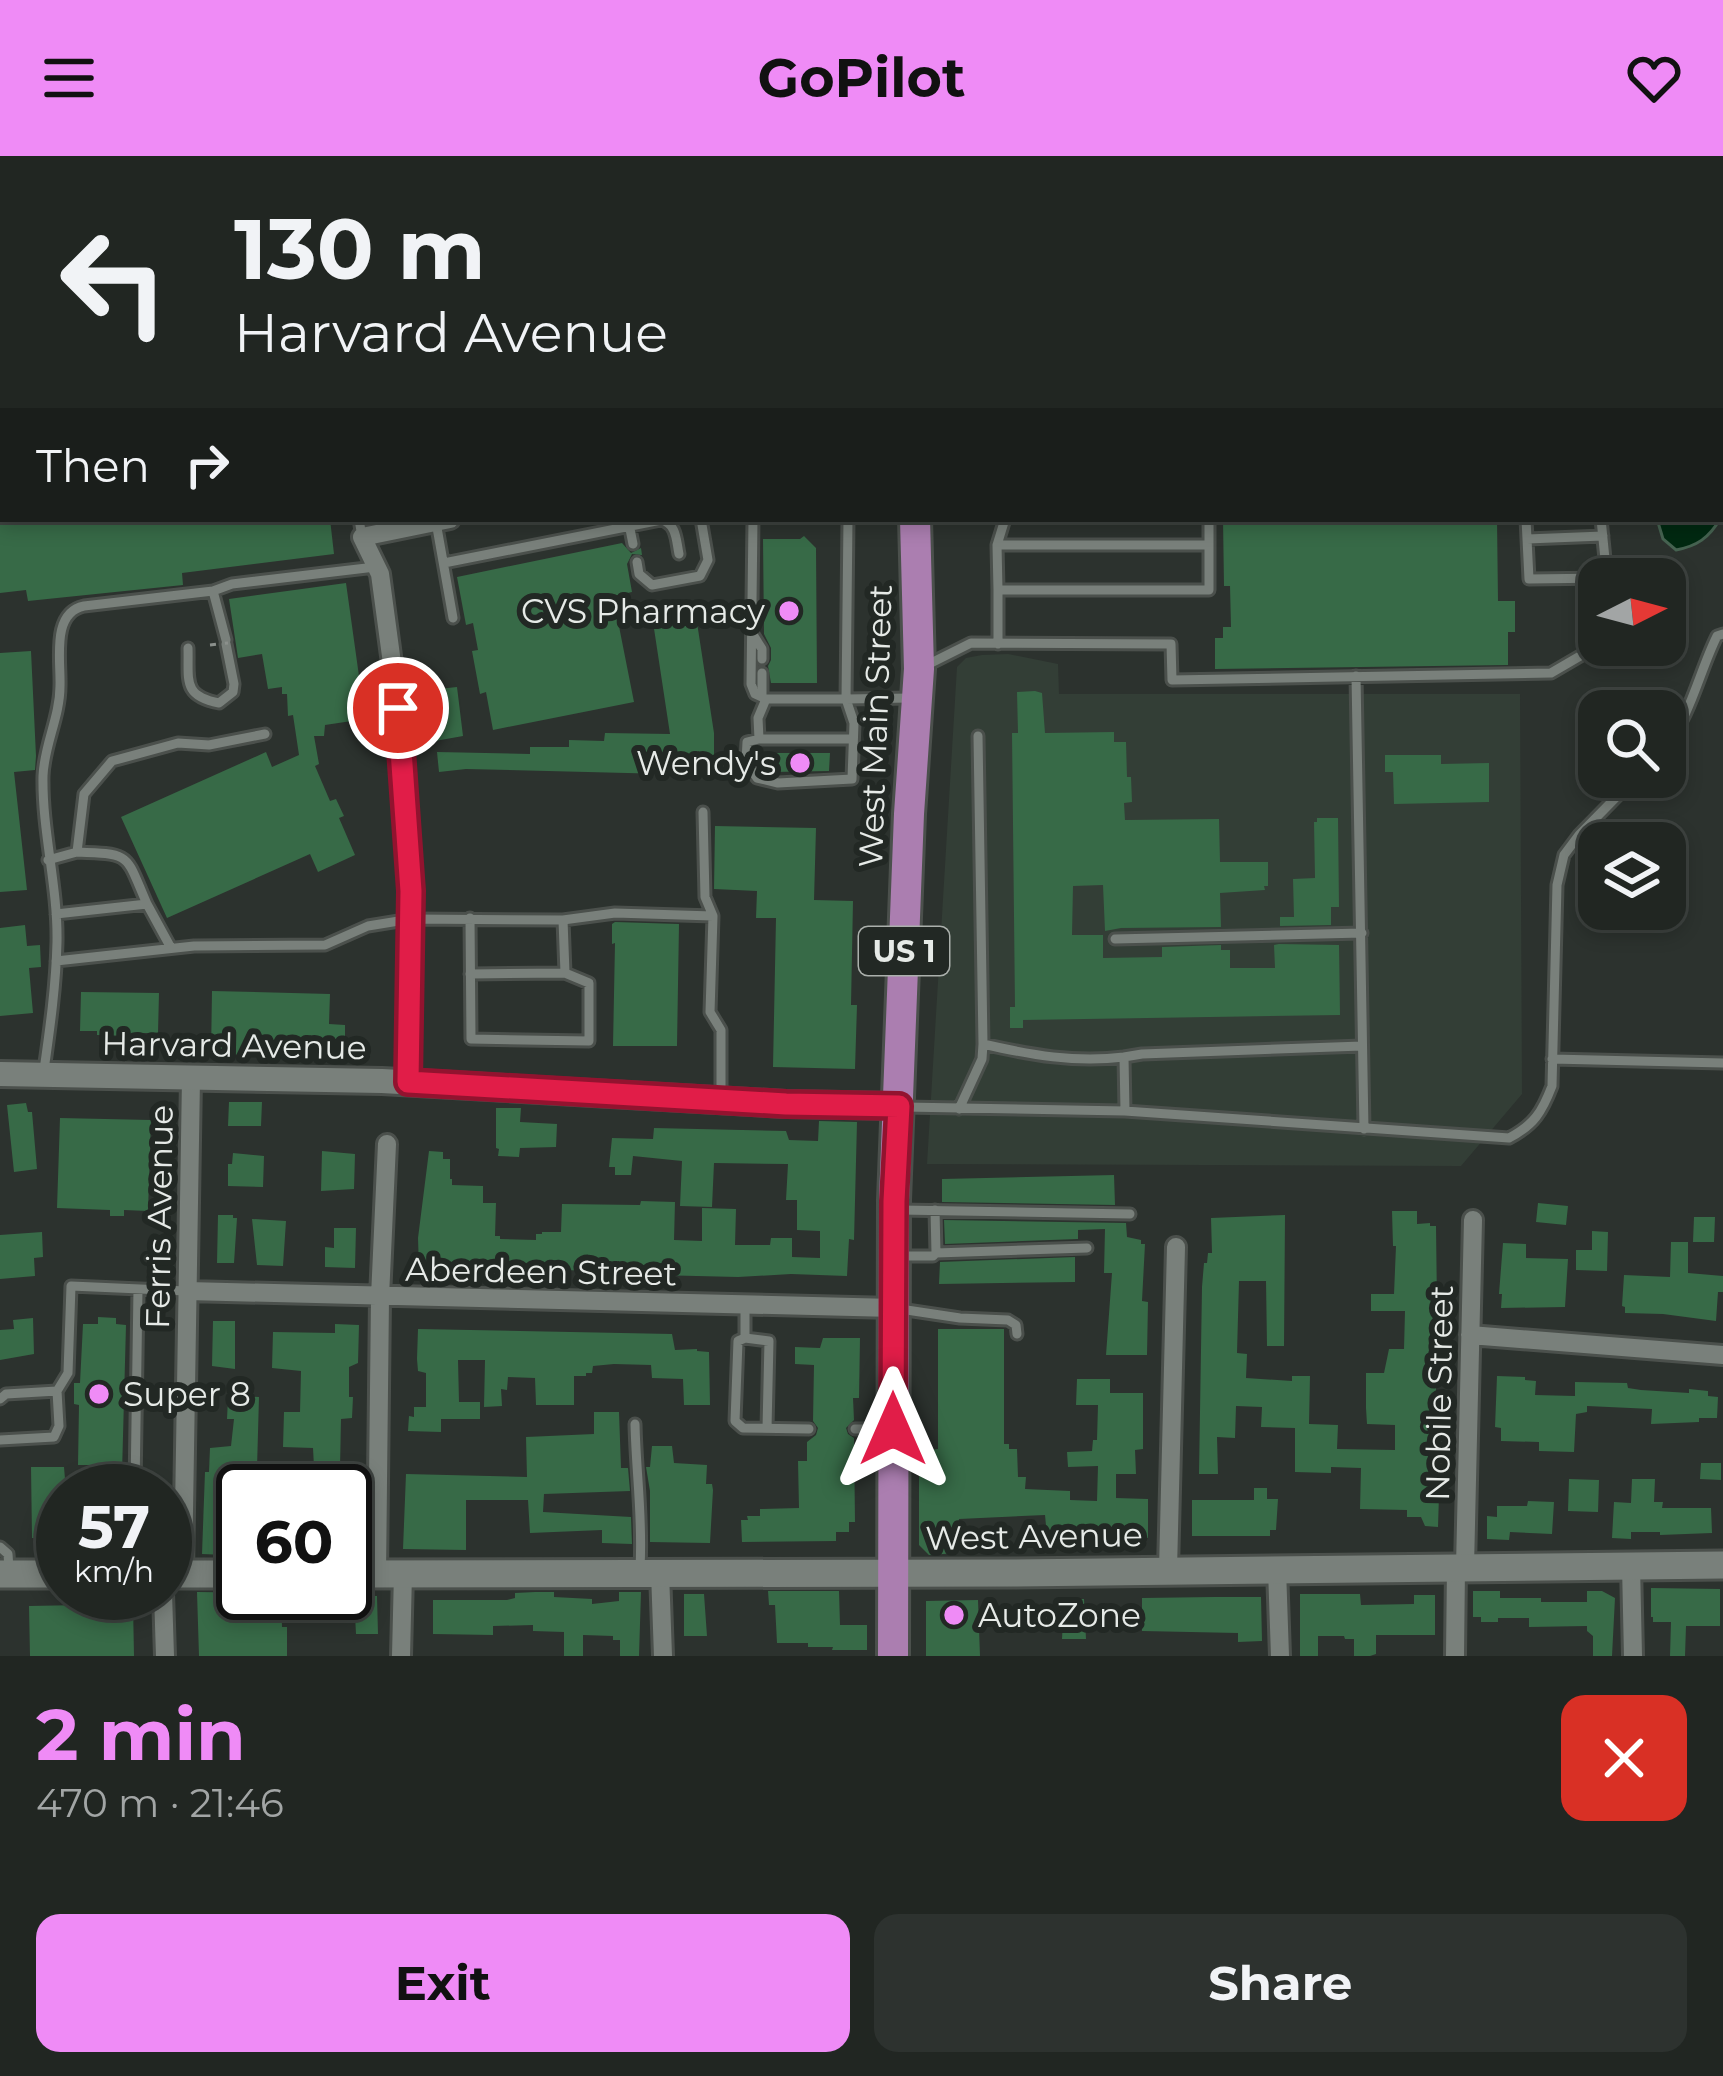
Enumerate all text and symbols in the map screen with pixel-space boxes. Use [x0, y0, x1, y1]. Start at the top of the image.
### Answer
icon: menu [36, 45, 102, 111]
text: GoPilot [758, 45, 965, 111]
icon: heart [1621, 45, 1687, 111]
text: 130 m [234, 198, 486, 300]
icon: left [36, 204, 192, 360]
text: Harvard Avenue [234, 300, 668, 366]
icon: right [174, 432, 240, 498]
text: Then [36, 438, 150, 493]
north arrow [1578, 558, 1686, 666]
map controls [1578, 558, 1686, 930]
street label: West Main Street [850, 584, 900, 868]
place label: CVS Pharmacy [521, 591, 765, 631]
marker: CVS Pharmacy [776, 598, 802, 624]
pin [347, 657, 449, 759]
icon: arrive [365, 675, 431, 741]
button: search [1578, 690, 1686, 798]
place label: Wendy's [636, 743, 776, 783]
marker: Wendy's [787, 750, 813, 776]
button: layers [1578, 822, 1686, 930]
road number: US 1 [859, 927, 949, 975]
street label: Harvard Avenue [101, 1023, 367, 1067]
street label: Ferris Avenue [137, 1104, 181, 1330]
street label: Aberdeen Street [405, 1249, 677, 1293]
street label: Nobile Street [1417, 1285, 1461, 1501]
position arrow [830, 1366, 956, 1492]
place label: Super 8 [123, 1374, 251, 1414]
marker: Super 8 [86, 1381, 112, 1407]
speed limit sign: 60 [216, 1464, 372, 1620]
text: 57 [78, 1490, 150, 1563]
street label: West Avenue [925, 1514, 1143, 1558]
text: km/h [74, 1553, 154, 1590]
place label: AutoZone [978, 1595, 1141, 1635]
marker: AutoZone [941, 1602, 967, 1628]
text: 2 min [36, 1690, 246, 1778]
button: close [1561, 1695, 1687, 1821]
text: 470 m · 21:46 [36, 1779, 284, 1827]
button: Exit [36, 1914, 850, 2052]
button: Share [874, 1914, 1687, 2052]

